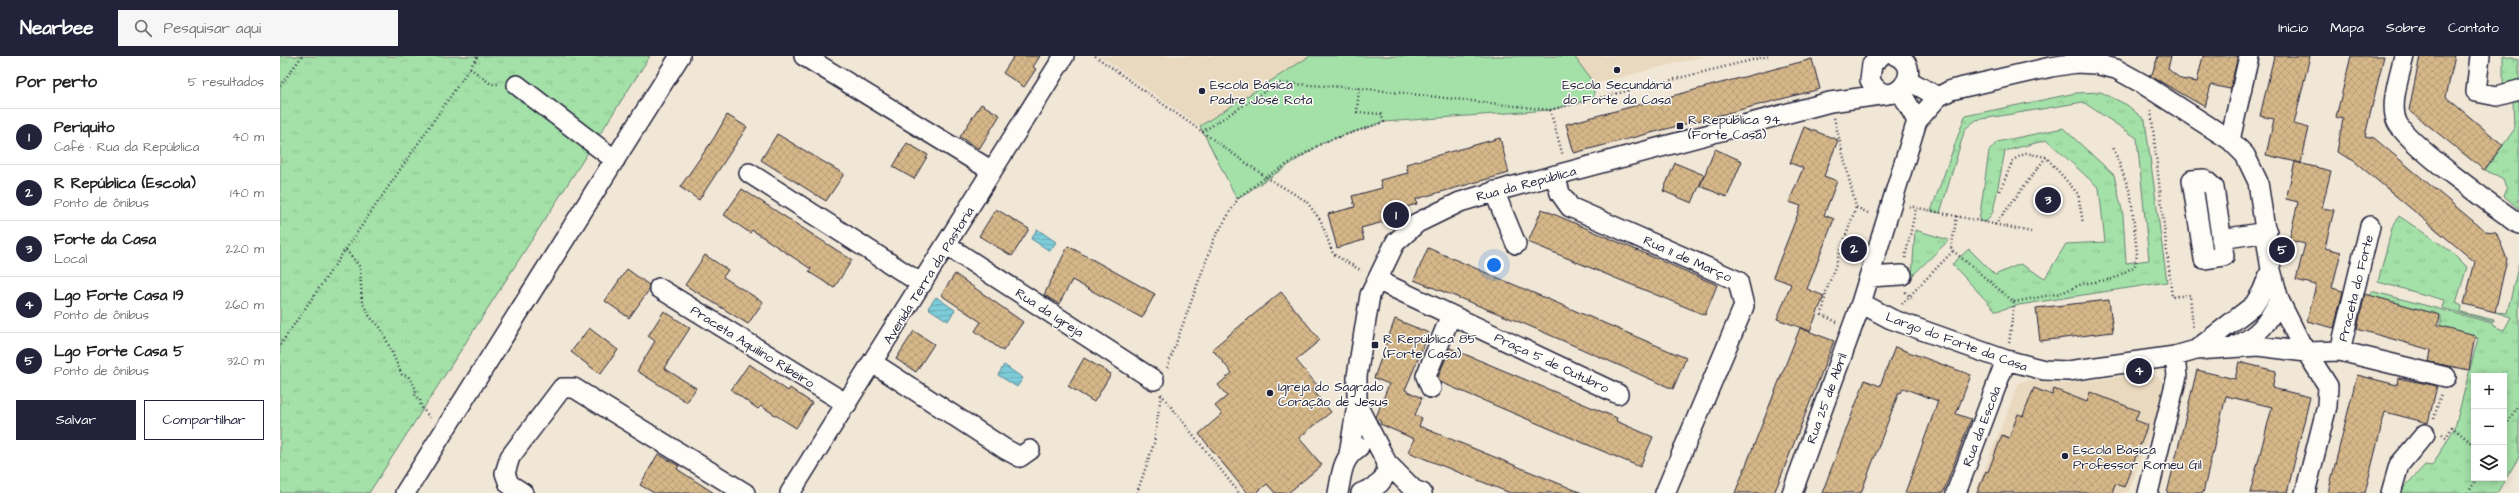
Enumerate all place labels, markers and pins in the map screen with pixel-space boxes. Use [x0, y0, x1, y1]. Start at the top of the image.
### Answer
marker: Escola Secundária do Forte da Casa [1612, 65, 1622, 75]
place label: Escola Básica Padre José Rota [1210, 76, 1313, 109]
place label: Escola Secundária do Forte da Casa [1562, 76, 1672, 109]
marker: Escola Básica Padre José Rota [1197, 86, 1207, 96]
place label: R República 94 (Forte Casa) [1688, 111, 1780, 144]
marker: R República 94 (Forte Casa) [1675, 121, 1685, 131]
pin: 3 [2035, 185, 2061, 215]
pin: 1 [1383, 200, 1409, 230]
pin: 2 [1841, 234, 1867, 264]
pin: 5 [2269, 235, 2295, 265]
place label: R República 85 (Forte Casa) [1383, 330, 1477, 363]
marker: R República 85 (Forte Casa) [1370, 340, 1380, 350]
pin: 4 [2126, 356, 2152, 386]
place label: Igreja do Sagrado Coração de Jesus [1278, 378, 1389, 411]
marker: Igreja do Sagrado Coração de Jesus [1265, 388, 1275, 398]
place label: Escola Básica Professor Romeu Gil [2073, 441, 2202, 474]
marker: Escola Básica Professor Romeu Gil [2060, 451, 2070, 461]

